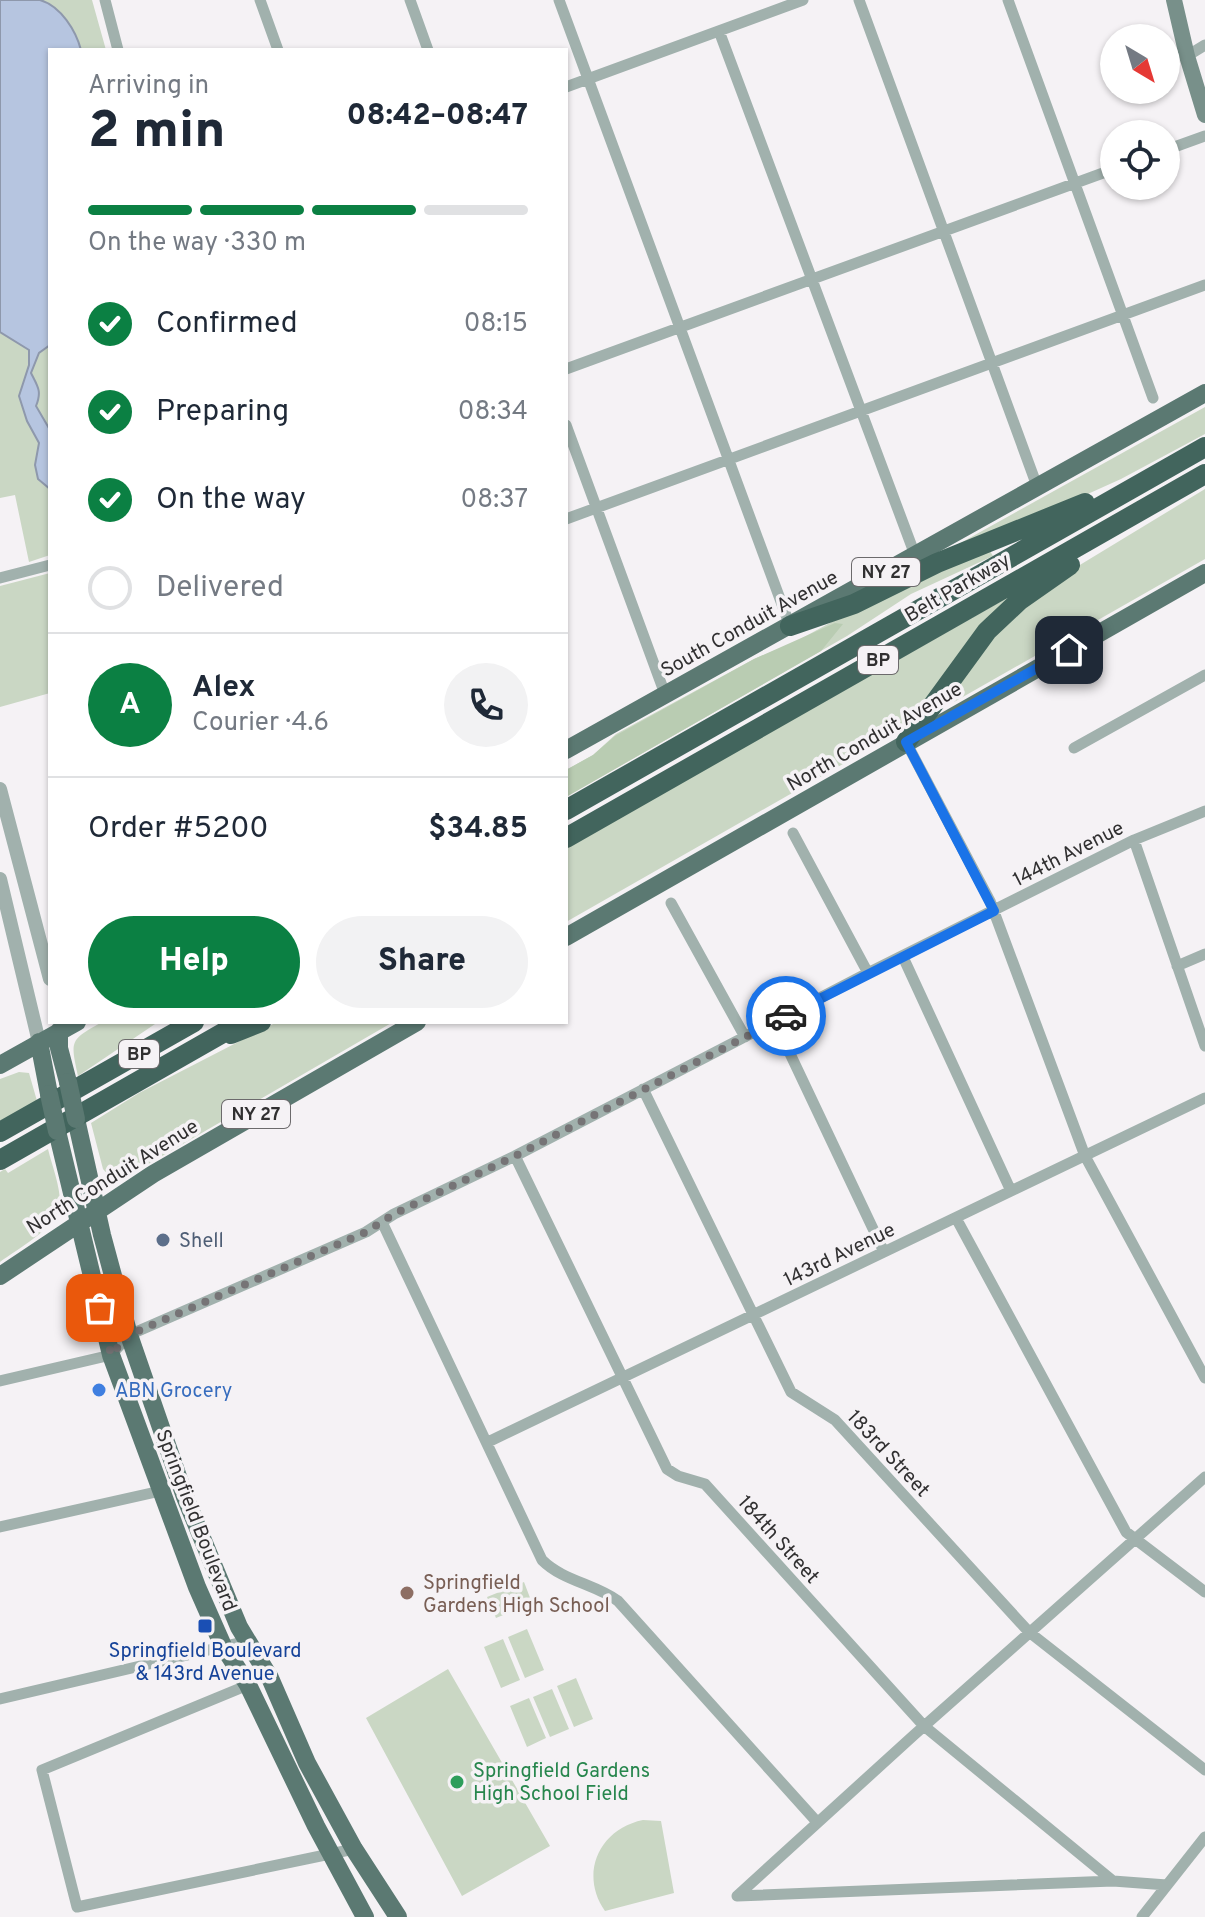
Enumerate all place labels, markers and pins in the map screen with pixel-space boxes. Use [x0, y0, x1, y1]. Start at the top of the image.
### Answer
pin [1035, 616, 1103, 684]
place label: Shell [179, 1229, 224, 1255]
marker: Shell [154, 1231, 172, 1249]
pin [66, 1274, 134, 1342]
place label: ABN Grocery [115, 1379, 232, 1405]
marker: ABN Grocery [90, 1381, 108, 1399]
place label: Springfield Gardens High School [423, 1571, 610, 1620]
marker: Springfield Gardens High School [398, 1584, 416, 1602]
marker: Springfield Boulevard & 143rd Avenue [196, 1617, 214, 1635]
place label: Springfield Boulevard & 143rd Avenue [109, 1639, 301, 1688]
place label: Springfield Gardens High School Field [473, 1759, 650, 1808]
marker: Springfield Gardens High School Field [448, 1773, 466, 1791]

